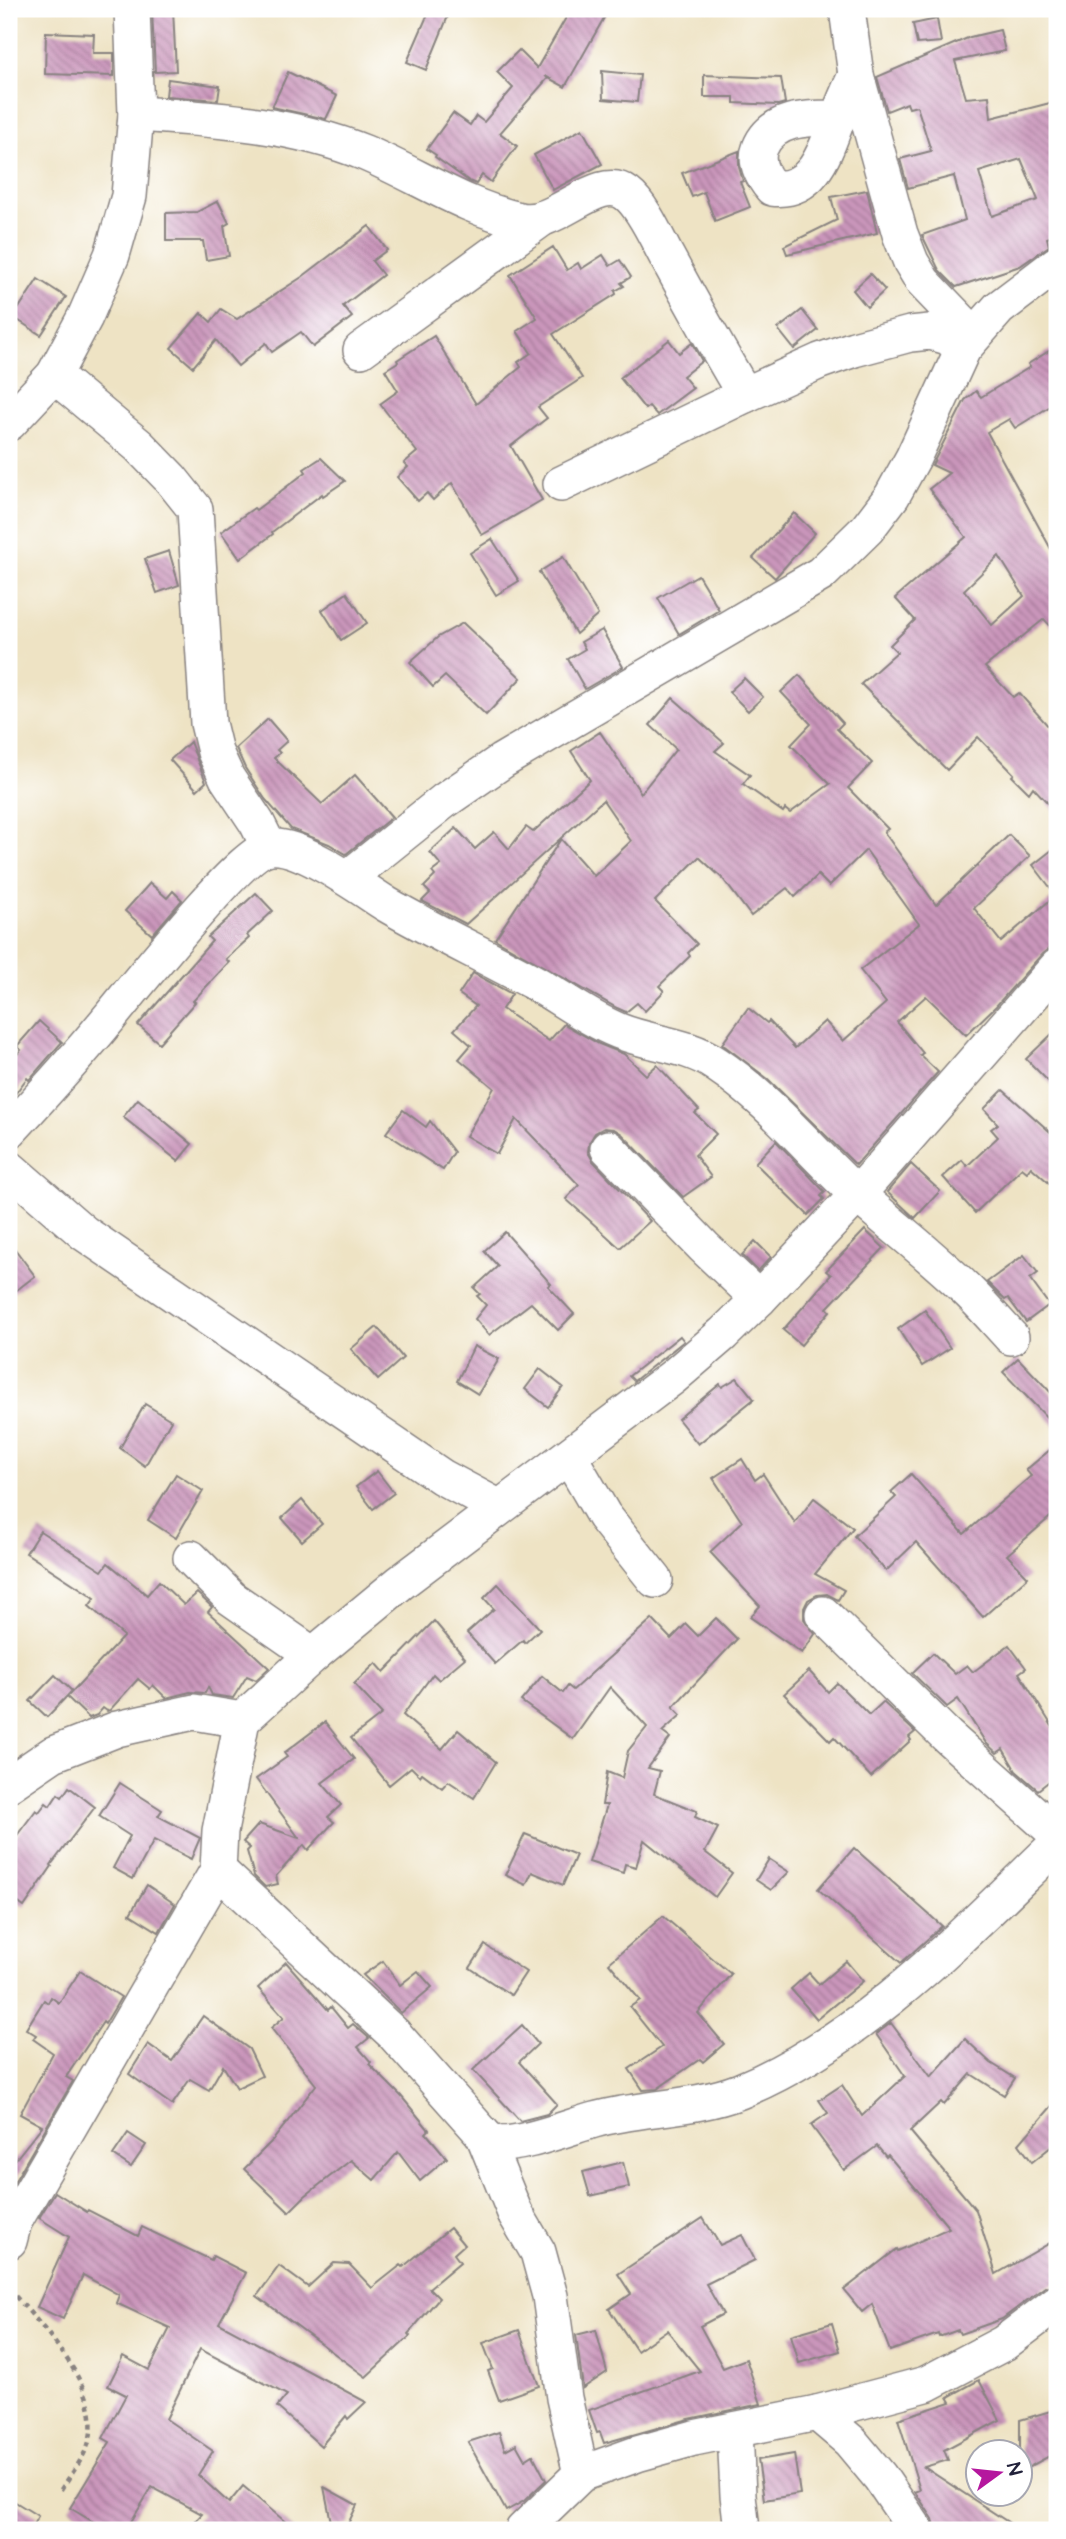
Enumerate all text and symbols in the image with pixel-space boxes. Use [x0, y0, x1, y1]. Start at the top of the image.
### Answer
north arrow [964, 2438, 1034, 2508]
text: N [999, 2460, 1029, 2478]

